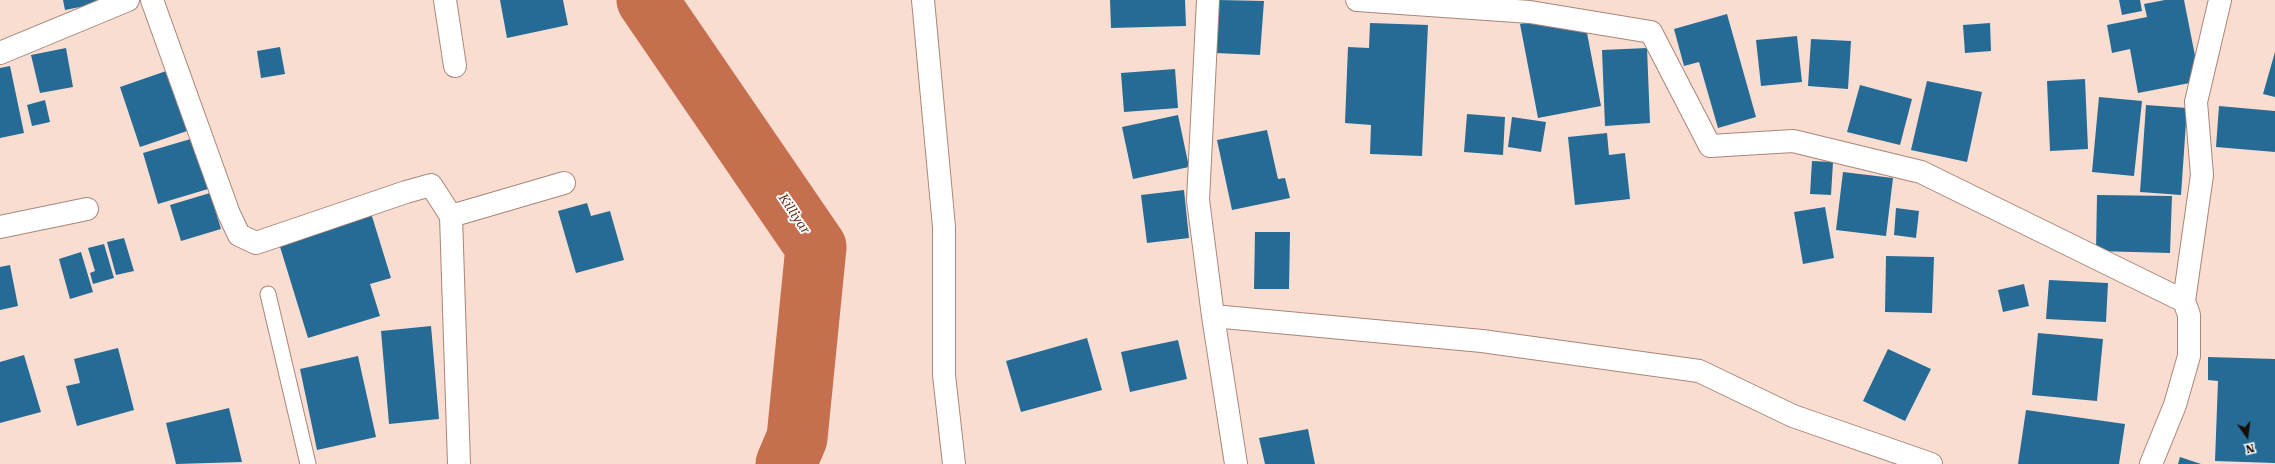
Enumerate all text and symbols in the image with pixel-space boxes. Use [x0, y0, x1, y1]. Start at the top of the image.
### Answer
water label: Killiyar [775, 191, 813, 237]
north arrow [2227, 416, 2267, 456]
text: N [2244, 441, 2256, 455]

